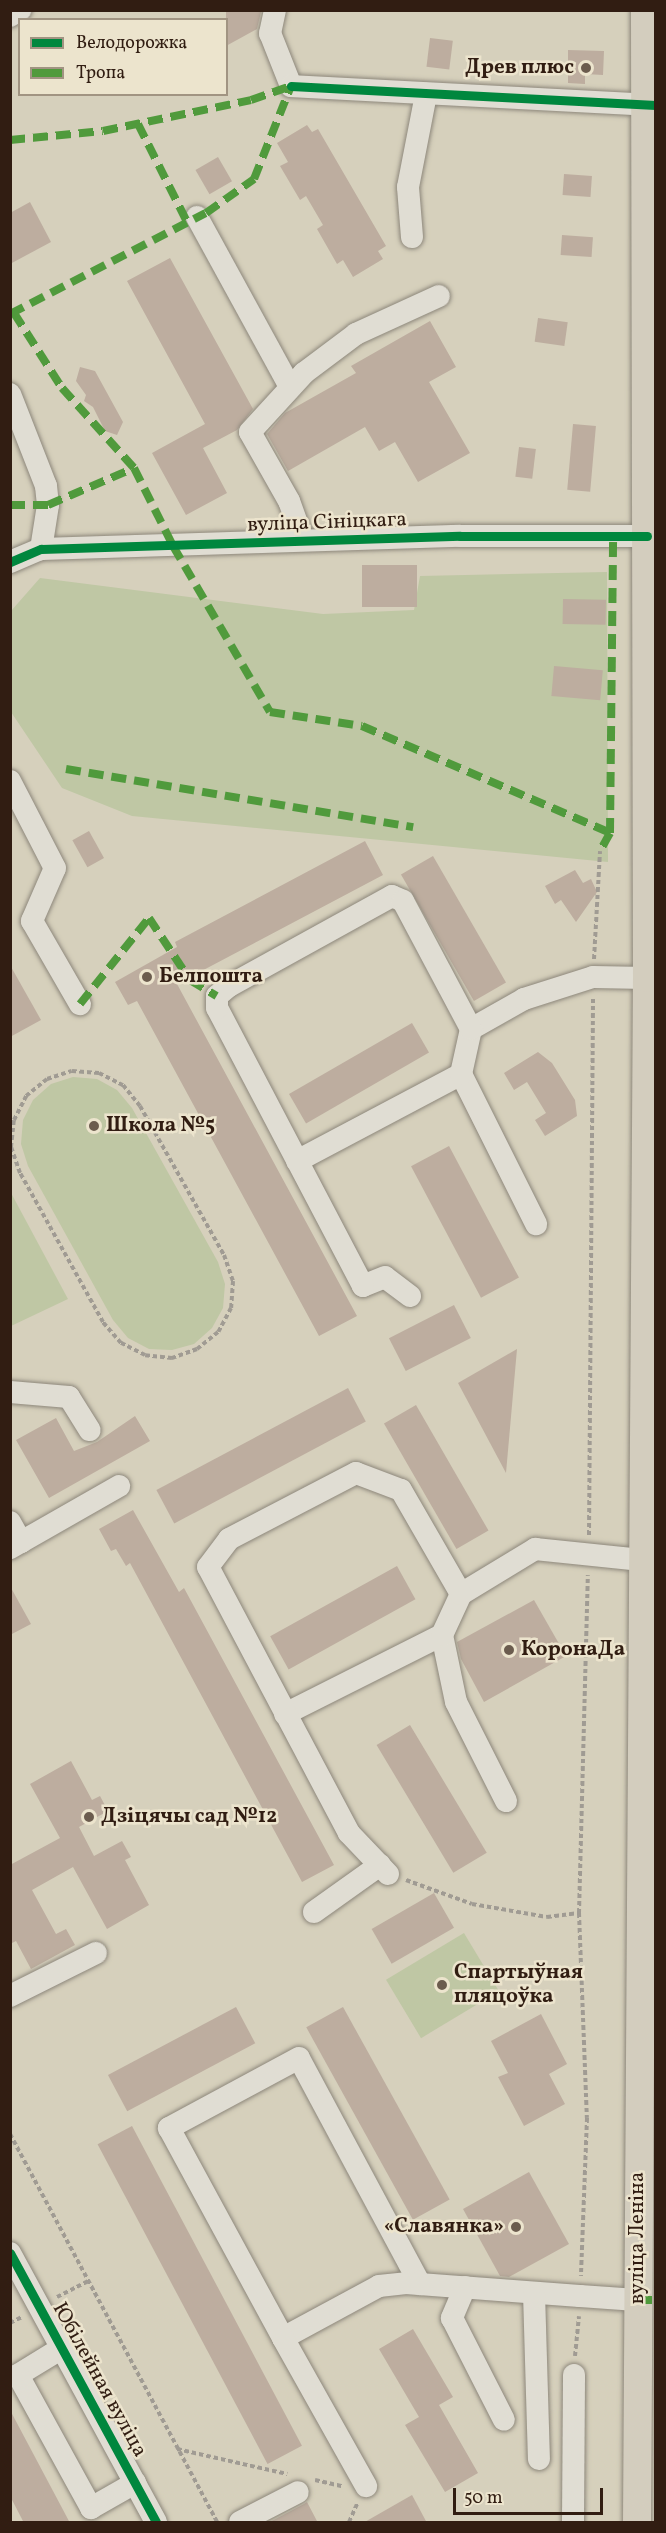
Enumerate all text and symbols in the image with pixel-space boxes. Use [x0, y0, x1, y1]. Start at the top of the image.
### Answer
legend [18, 18, 228, 96]
text: Велодорожка [76, 31, 187, 56]
place label: Древ плюс [465, 55, 574, 81]
text: Тропа [76, 61, 125, 86]
marker: Древ плюс [579, 61, 593, 75]
street label: вуліца Сініцкага [247, 508, 407, 538]
place label: Белпошта [159, 964, 263, 990]
marker: Белпошта [140, 970, 154, 984]
place label: Школа №5 [106, 1113, 215, 1139]
marker: Школа №5 [87, 1119, 101, 1133]
place label: КоронаДа [521, 1637, 625, 1663]
marker: КоронаДа [502, 1643, 516, 1657]
place label: Дзіцячы сад №12 [101, 1804, 277, 1830]
marker: Дзіцячы сад №12 [82, 1810, 96, 1824]
place label: Спартыўная пляцоўка [454, 1960, 583, 2010]
marker: Спартыўная пляцоўка [435, 1978, 449, 1992]
street label: вуліца Леніна [625, 2172, 651, 2304]
place label: «Славянка» [384, 2214, 504, 2240]
marker: «Славянка» [509, 2220, 523, 2234]
street label: Юбілейная вуліца [46, 2298, 152, 2462]
scale bar [456, 2476, 606, 2514]
text: 50 m [464, 2486, 503, 2511]

